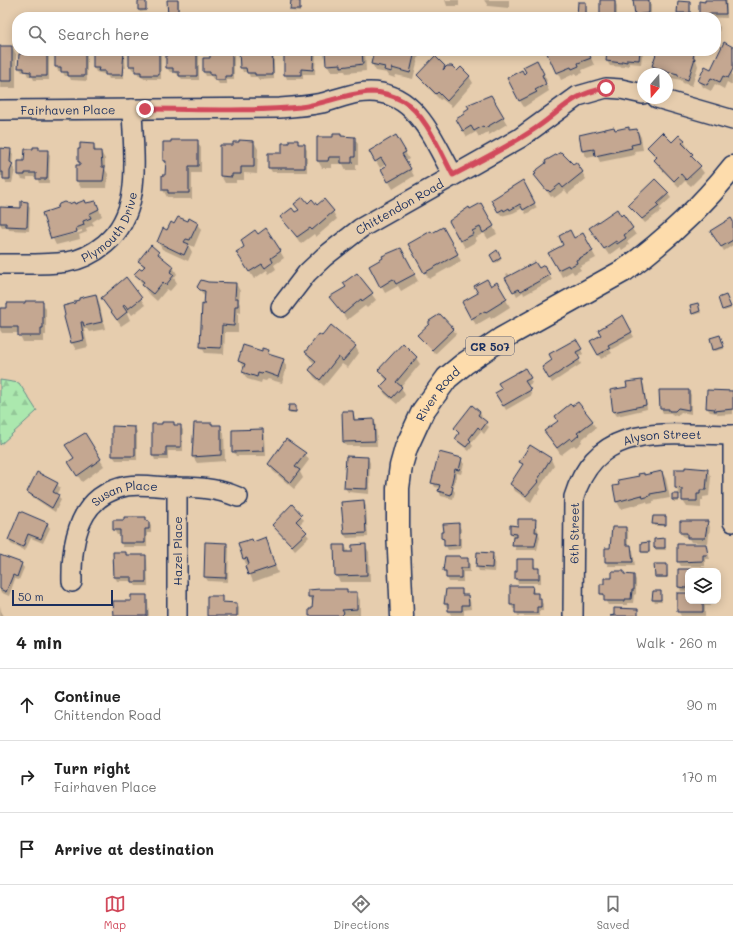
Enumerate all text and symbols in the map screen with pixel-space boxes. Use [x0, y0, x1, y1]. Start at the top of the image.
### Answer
search box [12, 12, 721, 56]
icon: search [26, 23, 48, 45]
text: Search here [58, 24, 149, 44]
north arrow [637, 68, 673, 104]
route start [597, 79, 615, 97]
route end [136, 100, 154, 118]
street label: Fairhaven Place [21, 101, 115, 118]
street label: Chittendon Road [352, 175, 446, 238]
street label: Plymouth Drive [78, 191, 140, 265]
road number: CR 507 [466, 337, 514, 355]
street label: River Road [411, 363, 463, 424]
street label: Alyson Street [621, 426, 702, 448]
street label: Susan Place [87, 477, 158, 509]
street label: 6th Street [565, 502, 582, 564]
street label: Hazel Place [169, 516, 185, 586]
map controls [685, 568, 721, 604]
button: layers [685, 568, 721, 604]
scale bar [12, 588, 113, 607]
text: 50 m [18, 589, 44, 604]
text: 4 min [16, 631, 62, 653]
text: Walk · 260 m [636, 634, 717, 651]
text: Continue [54, 686, 121, 706]
icon: ahead [16, 694, 38, 716]
text: 90 m [687, 696, 717, 713]
text: Chittendon Road [54, 706, 161, 723]
text: Turn right [54, 758, 131, 778]
icon: right [16, 766, 38, 788]
text: 170 m [681, 768, 717, 785]
text: Fairhaven Place [54, 778, 157, 795]
icon: arrive [16, 838, 38, 860]
text: Arrive at destination [54, 839, 214, 859]
tab: Map [104, 893, 126, 932]
tab: Directions [333, 893, 389, 932]
tab: Saved [597, 893, 629, 932]

